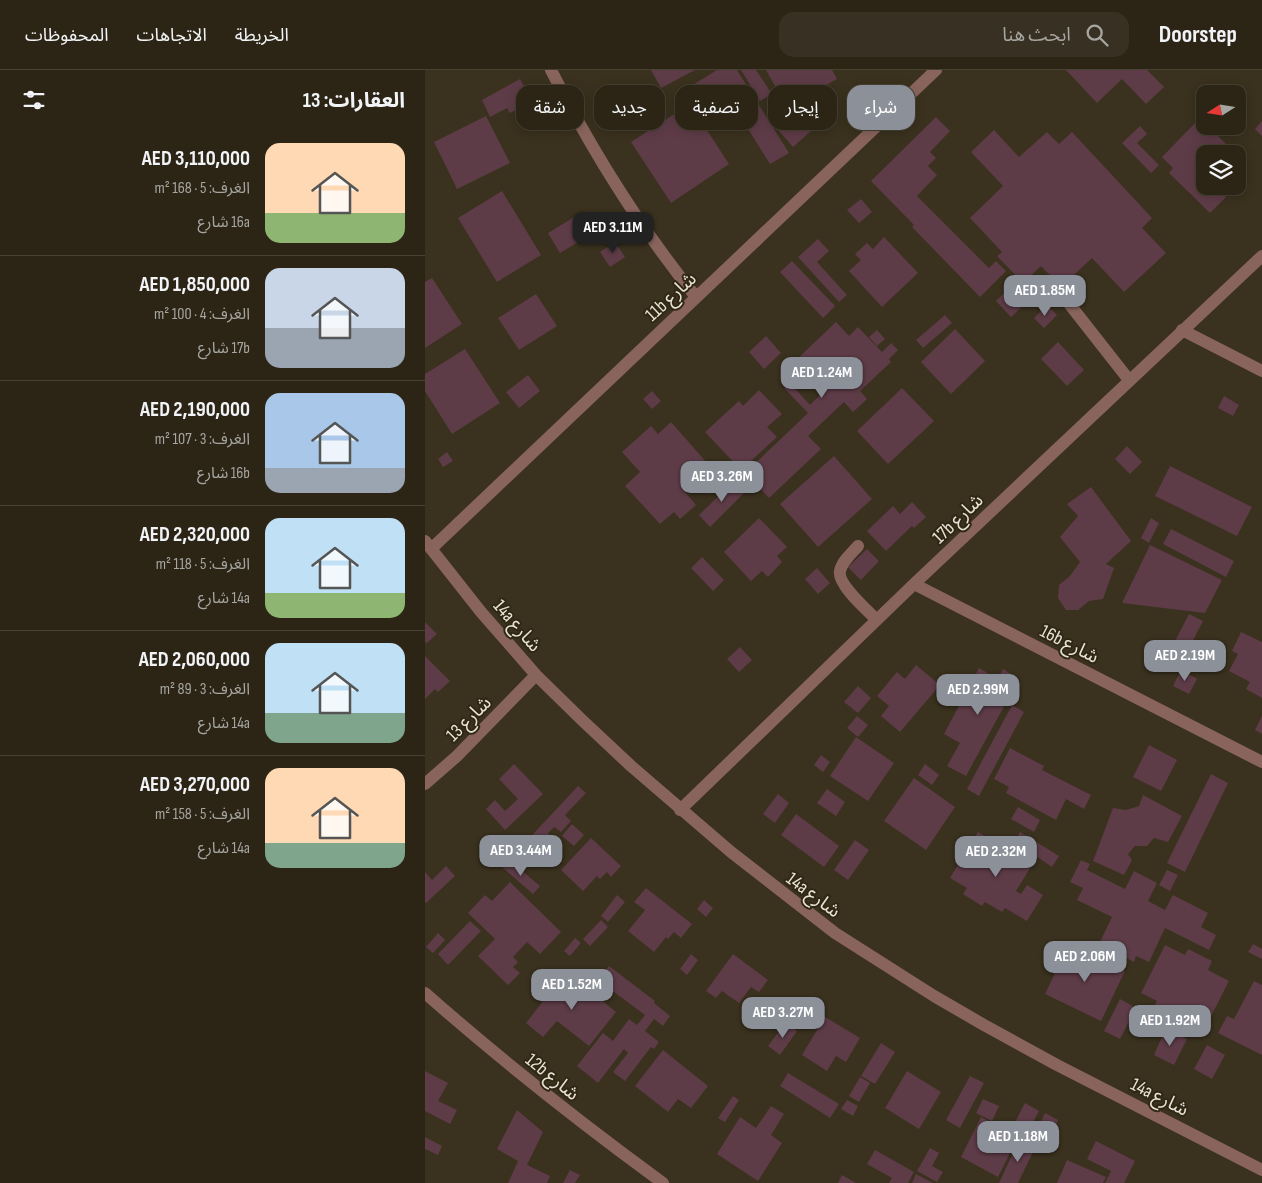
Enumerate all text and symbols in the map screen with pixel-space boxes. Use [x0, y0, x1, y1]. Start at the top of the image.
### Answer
search box [779, 12, 1129, 57]
text: Doorstep [1159, 20, 1237, 49]
icon: search [1083, 21, 1111, 49]
text: ابحث هنا [1002, 24, 1071, 47]
text: المحفوظات [25, 25, 109, 46]
text: الاتجاهات [137, 25, 207, 46]
text: الخريطة [235, 25, 289, 46]
chip: شقة [516, 85, 584, 130]
chip: جديد [594, 85, 665, 130]
chip: تصفية [675, 85, 758, 130]
chip: إيجار [768, 85, 837, 130]
chip: شراء [847, 85, 915, 130]
north arrow [1196, 85, 1246, 135]
map controls [1196, 85, 1246, 195]
icon: filters [20, 86, 48, 114]
text: العقارات: 13 [303, 88, 405, 113]
button: layers [1196, 145, 1246, 195]
text: AED 3,110,000 [142, 146, 250, 171]
icon: home [305, 163, 365, 223]
text: الغرف: 5 · 168 m² [154, 179, 250, 198]
pin: AED 3.11M [556, 212, 670, 254]
text: 16a شارع [197, 213, 250, 232]
text: AED 3.11M [584, 218, 642, 237]
street label: 11b شارع [641, 268, 702, 327]
text: AED 1,850,000 [140, 272, 250, 297]
pin: AED 1.85M [988, 274, 1102, 317]
text: AED 1.85M [1015, 281, 1075, 300]
icon: home [305, 288, 365, 348]
text: الغرف: 4 · 100 m² [154, 305, 250, 324]
text: 17b شارع [198, 339, 250, 358]
pin: AED 1.24M [765, 356, 879, 399]
text: AED 1.24M [792, 363, 852, 382]
text: AED 2,190,000 [140, 397, 250, 422]
icon: home [305, 413, 365, 473]
text: الغرف: 3 · 107 m² [155, 430, 250, 449]
pin: AED 3.26M [665, 460, 779, 503]
text: 16b شارع [197, 464, 250, 483]
text: AED 3.26M [691, 467, 753, 486]
street label: 17b شارع [928, 489, 989, 550]
text: AED 2,320,000 [140, 522, 250, 547]
icon: home [305, 538, 365, 598]
text: الغرف: 5 · 118 m² [156, 555, 250, 574]
text: 14a شارع [198, 589, 250, 608]
street label: 14a شارع [487, 595, 546, 658]
street label: 16b شارع [1036, 620, 1103, 670]
pin: AED 2.19M [1128, 640, 1242, 682]
text: AED 2.19M [1155, 646, 1215, 665]
text: AED 2,060,000 [139, 647, 250, 672]
icon: home [305, 663, 365, 723]
pin: AED 2.99M [921, 674, 1035, 716]
text: الغرف: 3 · 89 m² [160, 680, 250, 699]
text: AED 2.99M [947, 680, 1009, 699]
street label: شارع 13 [442, 692, 497, 747]
text: 14a شارع [198, 714, 250, 733]
text: AED 3,270,000 [140, 772, 250, 797]
icon: home [305, 788, 365, 848]
text: الغرف: 5 · 158 m² [155, 805, 250, 824]
pin: AED 3.44M [464, 834, 578, 877]
pin: AED 2.32M [939, 836, 1053, 878]
text: 14a شارع [198, 839, 250, 858]
text: AED 3.44M [490, 841, 552, 860]
text: AED 2.32M [966, 842, 1026, 861]
street label: 14a شارع [781, 867, 845, 924]
pin: AED 2.06M [1028, 940, 1142, 983]
text: AED 2.06M [1055, 947, 1115, 966]
pin: AED 1.52M [515, 968, 629, 1011]
text: AED 1.52M [542, 975, 602, 994]
pin: AED 3.27M [726, 996, 840, 1039]
text: AED 3.27M [753, 1003, 813, 1022]
pin: AED 1.92M [1113, 1004, 1227, 1047]
text: AED 1.92M [1140, 1011, 1200, 1030]
street label: 12b شارع [520, 1049, 584, 1107]
street label: 14a شارع [1126, 1073, 1192, 1123]
pin: AED 1.18M [961, 1120, 1075, 1163]
text: AED 1.18M [988, 1127, 1048, 1146]

